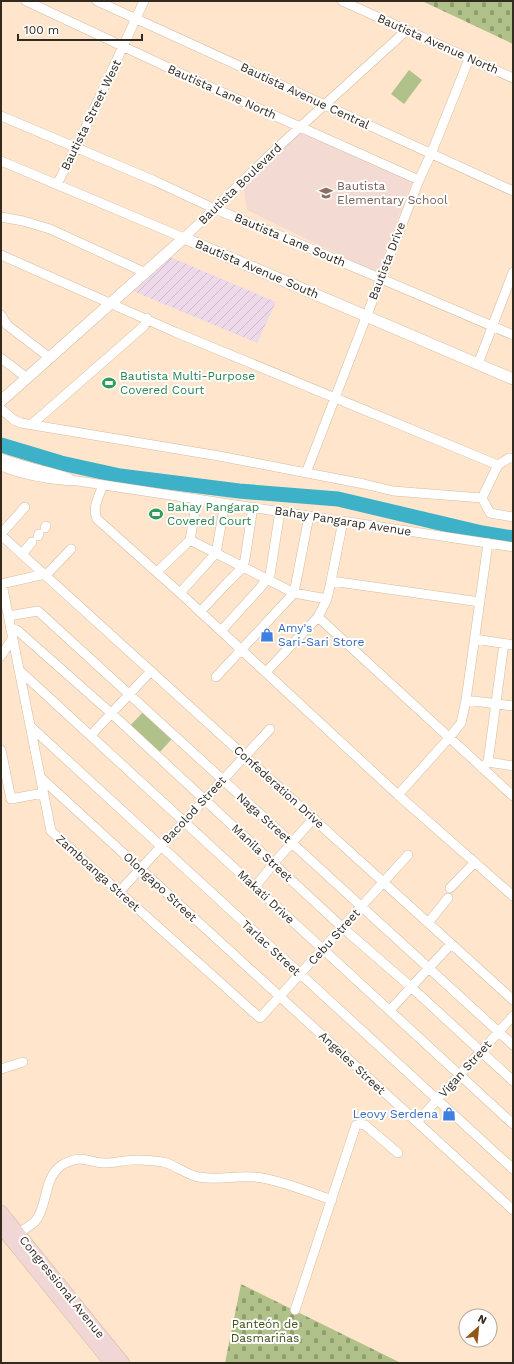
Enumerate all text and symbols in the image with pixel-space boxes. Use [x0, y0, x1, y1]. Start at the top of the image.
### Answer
street label: Bautista Avenue North [375, 11, 501, 77]
scale bar [18, 16, 142, 42]
text: 100 m [24, 23, 59, 37]
street label: Bautista Street West [58, 57, 124, 173]
street label: Bautista Avenue Central [238, 60, 372, 132]
street label: Bautista Lane North [165, 62, 279, 122]
street label: Bautista Boulevard [196, 141, 284, 227]
place label: Bautista Elementary School [337, 179, 448, 207]
school or university icon: Bautista Elementary School [318, 185, 334, 201]
street label: Bautista Lane South [232, 210, 348, 270]
street label: Bautista Drive [366, 220, 408, 302]
street label: Bautista Avenue South [193, 237, 321, 301]
place label: Bautista Multi-Purpose Covered Court [120, 369, 255, 397]
sports icon: Bautista Multi-Purpose Covered Court [101, 375, 117, 391]
place label: Bahay Pangarap Covered Court [167, 500, 259, 528]
street label: Bahay Pangarap Avenue [274, 503, 412, 539]
sports icon: Bahay Pangarap Covered Court [148, 506, 164, 522]
place label: Amy's Sari-Sari Store [278, 621, 364, 649]
shop icon: Amy's Sari-Sari Store [259, 627, 275, 643]
street label: Confederation Drive [231, 743, 327, 831]
street label: Bacolod Street [159, 773, 229, 847]
street label: Naga Street [234, 790, 294, 846]
street label: Manila Street [229, 821, 295, 885]
street label: Zamboanga Street [53, 832, 143, 914]
street label: Olongapo Street [120, 849, 200, 925]
street label: Makati Drive [235, 867, 297, 927]
street label: Cebu Street [305, 906, 363, 968]
street label: Tarlac Street [239, 917, 303, 979]
street label: Angeles Street [316, 1029, 388, 1097]
street label: Vigan Street [436, 1038, 494, 1100]
shop icon: Leovy Serdena [441, 1106, 457, 1122]
place label: Leovy Serdena [353, 1107, 438, 1121]
street label: Congressional Avenue [16, 1233, 108, 1341]
north arrow [458, 1308, 498, 1348]
text: N [476, 1312, 489, 1327]
park label: Panteón de Dasmariñas [231, 1317, 299, 1345]

